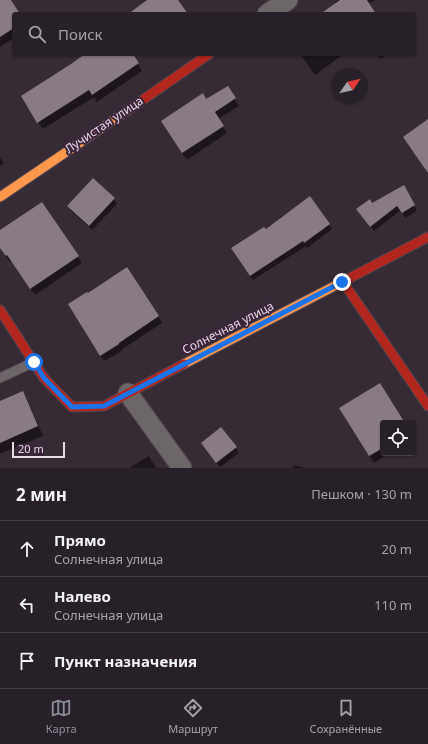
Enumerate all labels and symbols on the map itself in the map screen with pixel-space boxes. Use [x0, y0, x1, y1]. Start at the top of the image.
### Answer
north arrow [332, 68, 368, 104]
street label: Лучистая улица [61, 92, 146, 157]
route end [333, 273, 351, 291]
street label: Солнечная улица [179, 297, 277, 358]
route start [25, 353, 43, 371]
scale bar [12, 440, 65, 459]

